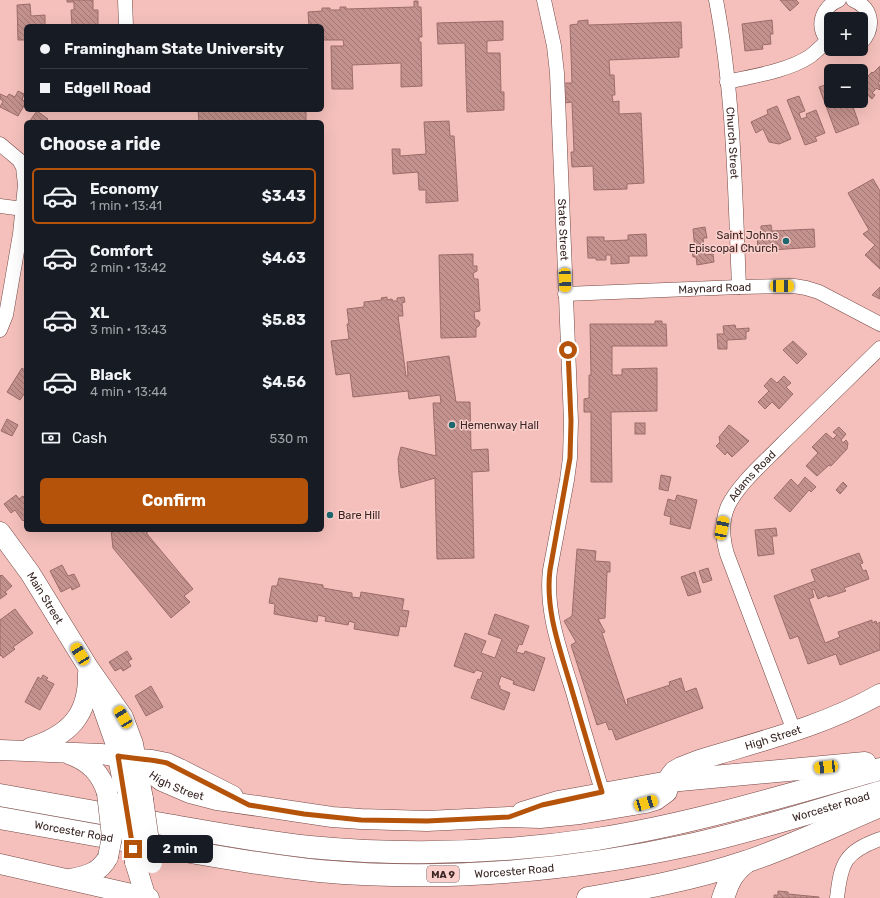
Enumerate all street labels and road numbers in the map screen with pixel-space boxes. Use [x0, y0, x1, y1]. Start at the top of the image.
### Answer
street label: Church Street [723, 107, 741, 180]
street label: State Street [555, 198, 571, 262]
street label: Maynard Road [678, 281, 751, 296]
street label: Adams Road [726, 448, 779, 504]
street label: Main Street [24, 570, 66, 627]
street label: High Street [743, 723, 804, 753]
street label: High Street [147, 768, 206, 803]
street label: Worcester Road [791, 789, 871, 825]
street label: Worcester Road [33, 818, 114, 845]
street label: Worcester Road [474, 861, 555, 881]
road number: MA 9 [427, 866, 459, 882]

